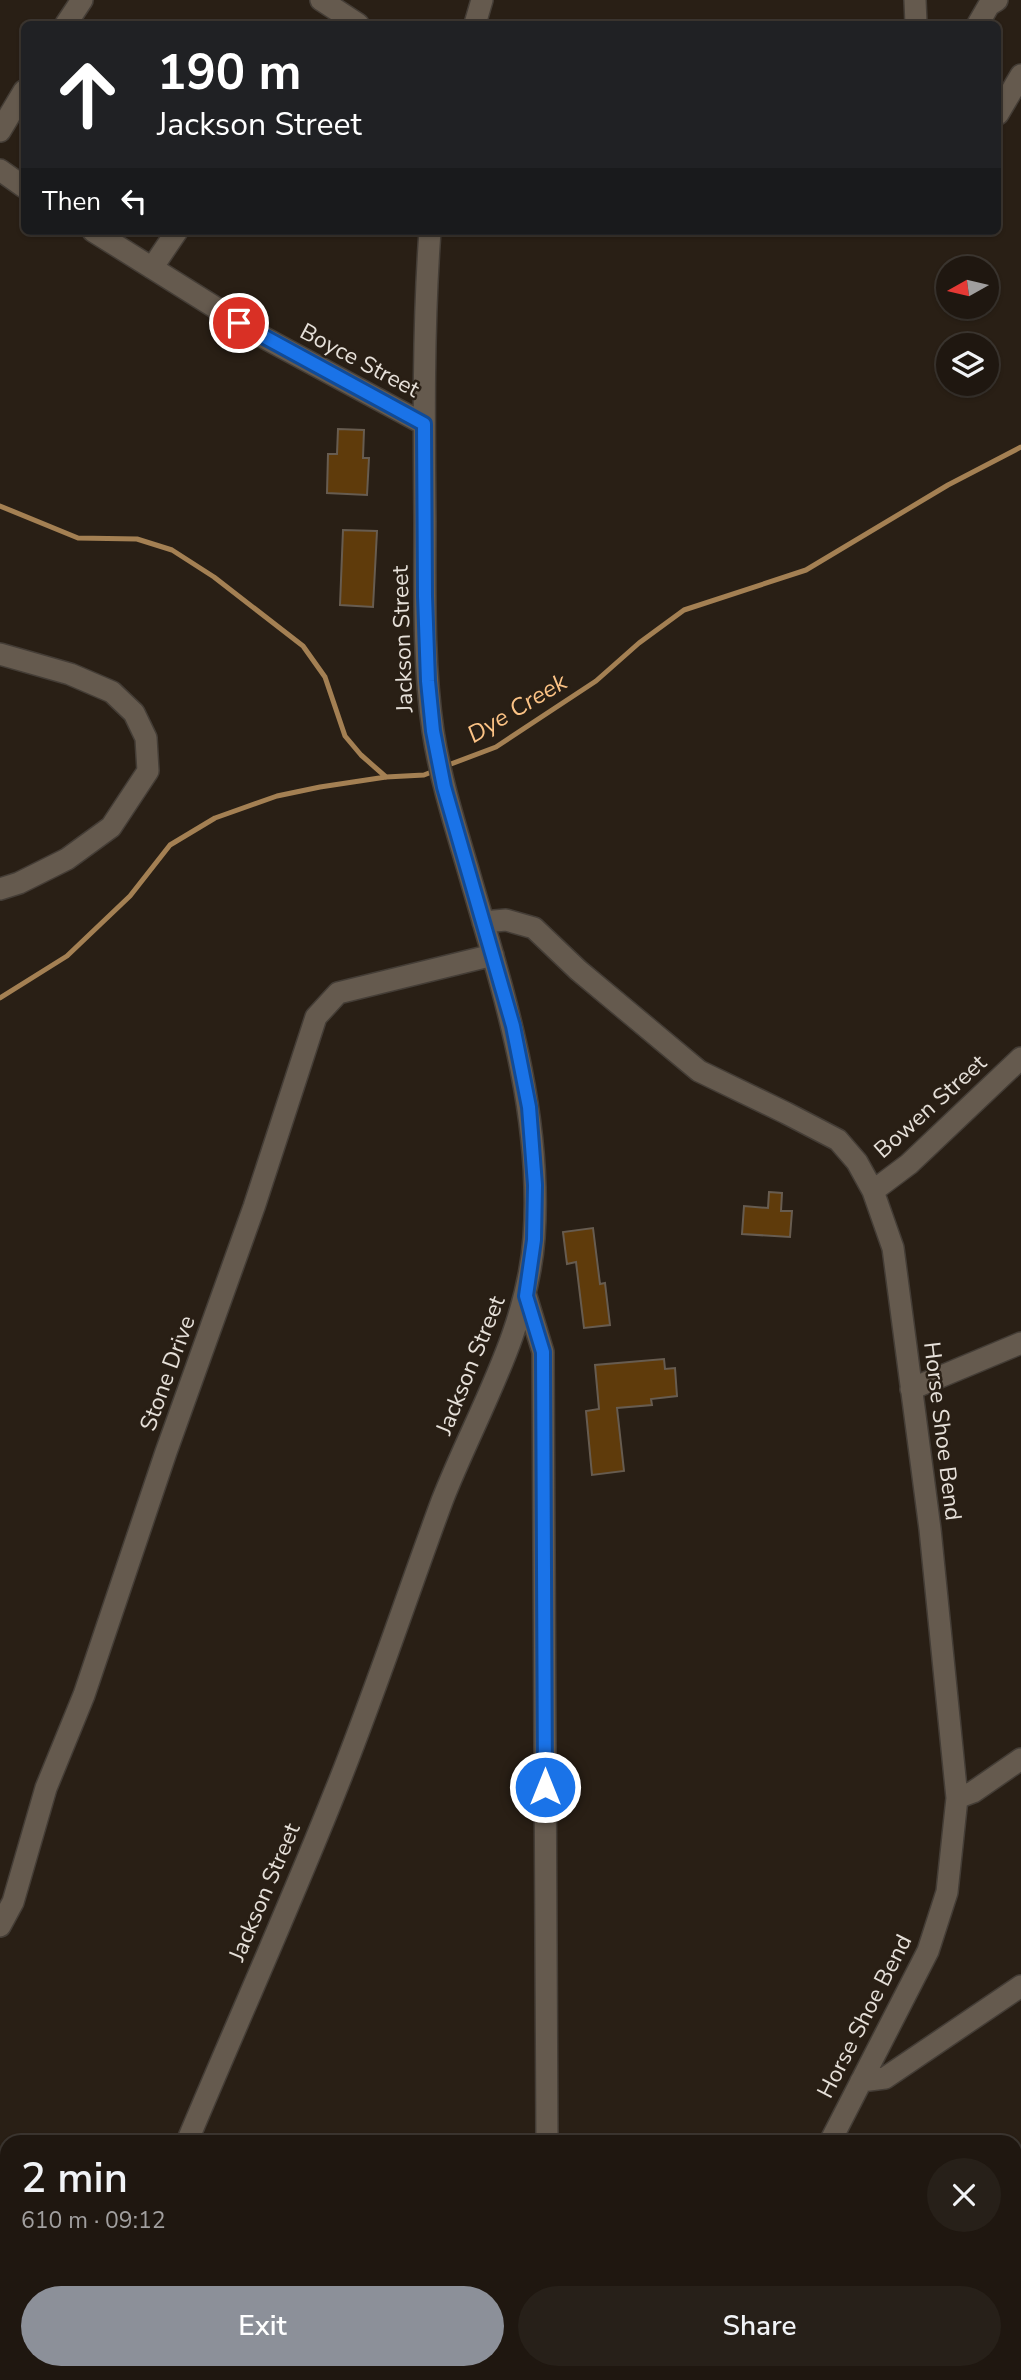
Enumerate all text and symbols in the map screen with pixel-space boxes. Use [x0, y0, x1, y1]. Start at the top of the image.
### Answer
text: 190 m [157, 39, 301, 106]
icon: ahead [42, 49, 133, 140]
text: Jackson Street [157, 103, 362, 146]
icon: left [115, 182, 153, 220]
text: Then [42, 184, 101, 219]
north arrow [936, 256, 999, 318]
map controls [936, 256, 999, 396]
pin [209, 293, 269, 353]
icon: arrive [220, 304, 258, 342]
street label: Boyce Street [295, 316, 426, 405]
button: layers [936, 333, 999, 396]
street label: Jackson Street [384, 564, 421, 714]
water label: Dye Creek [461, 665, 574, 750]
street label: Bowen Street [867, 1047, 994, 1165]
street label: Jackson Street [428, 1290, 513, 1440]
street label: Stone Drive [132, 1311, 203, 1435]
street label: Horse Shoe Bend [916, 1340, 969, 1522]
position arrow [508, 1750, 582, 1824]
street label: Jackson Street [221, 1818, 308, 1967]
street label: Horse Shoe Bend [810, 1929, 919, 2103]
text: 2 min [21, 2150, 128, 2207]
button: close [927, 2158, 1001, 2232]
text: 610 m · 09:12 [21, 2205, 166, 2236]
button: Exit [21, 2286, 504, 2366]
button: Share [518, 2286, 1001, 2366]

